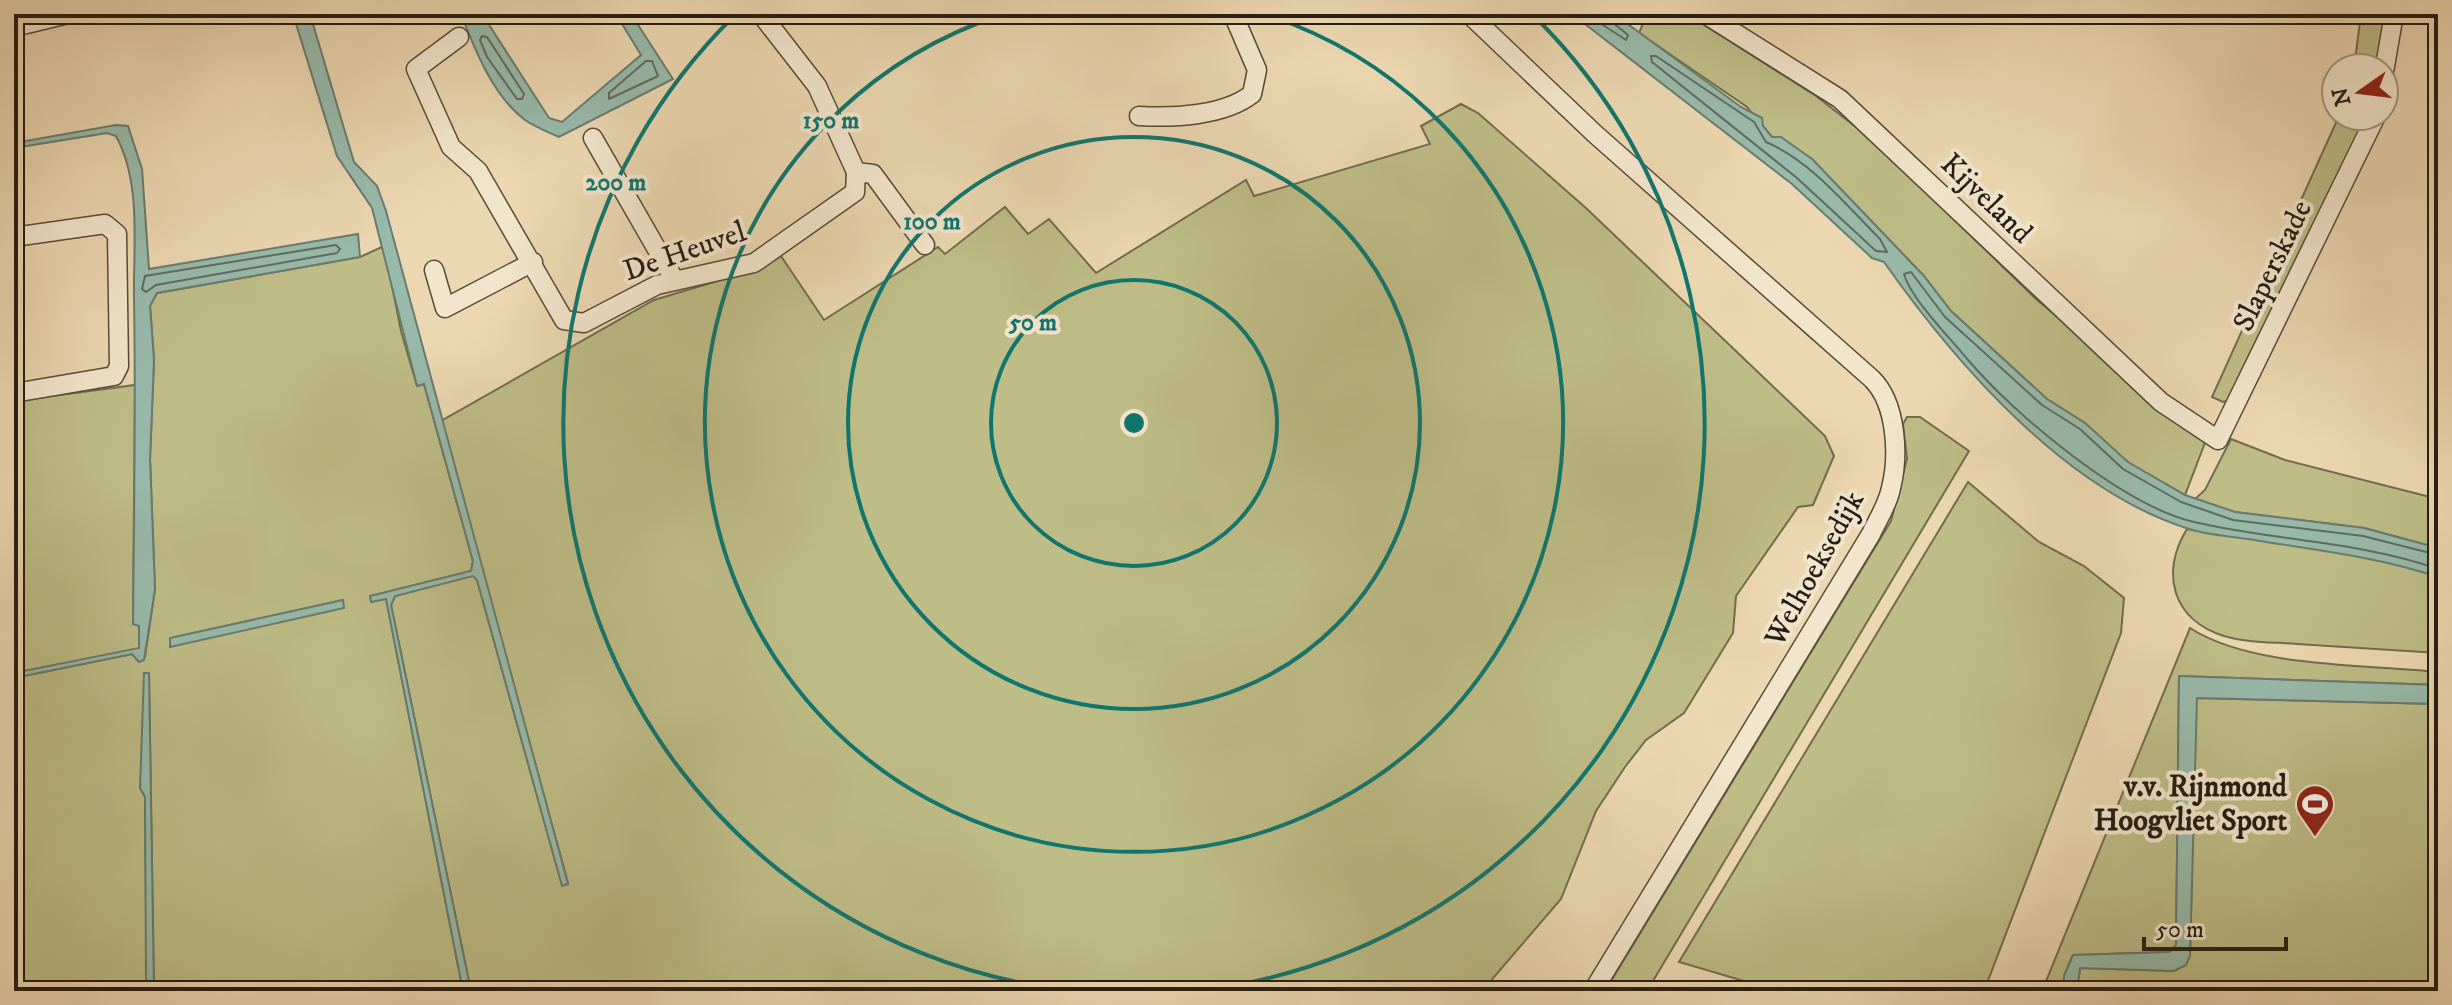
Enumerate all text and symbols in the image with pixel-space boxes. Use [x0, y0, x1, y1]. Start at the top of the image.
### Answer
north arrow [2320, 52, 2400, 132]
text: N [2327, 84, 2357, 109]
text: 150 m [803, 106, 859, 136]
street label: Kijveland [1932, 146, 2040, 252]
text: 200 m [586, 168, 646, 198]
street label: Slaperskade [2225, 194, 2321, 338]
text: 100 m [903, 207, 961, 237]
street label: De Heuvel [619, 214, 751, 290]
text: 50 m [1008, 308, 1057, 338]
centre of rings [1120, 409, 1148, 437]
street label: Welhoeksedijk [1757, 485, 1873, 654]
place label: v.v. Rijnmond Hoogvliet Sport [2094, 769, 2288, 840]
sports icon: v.v. Rijnmond Hoogvliet Sport [2294, 783, 2336, 838]
scale bar [2144, 901, 2286, 951]
text: 50 m [2156, 915, 2204, 945]

